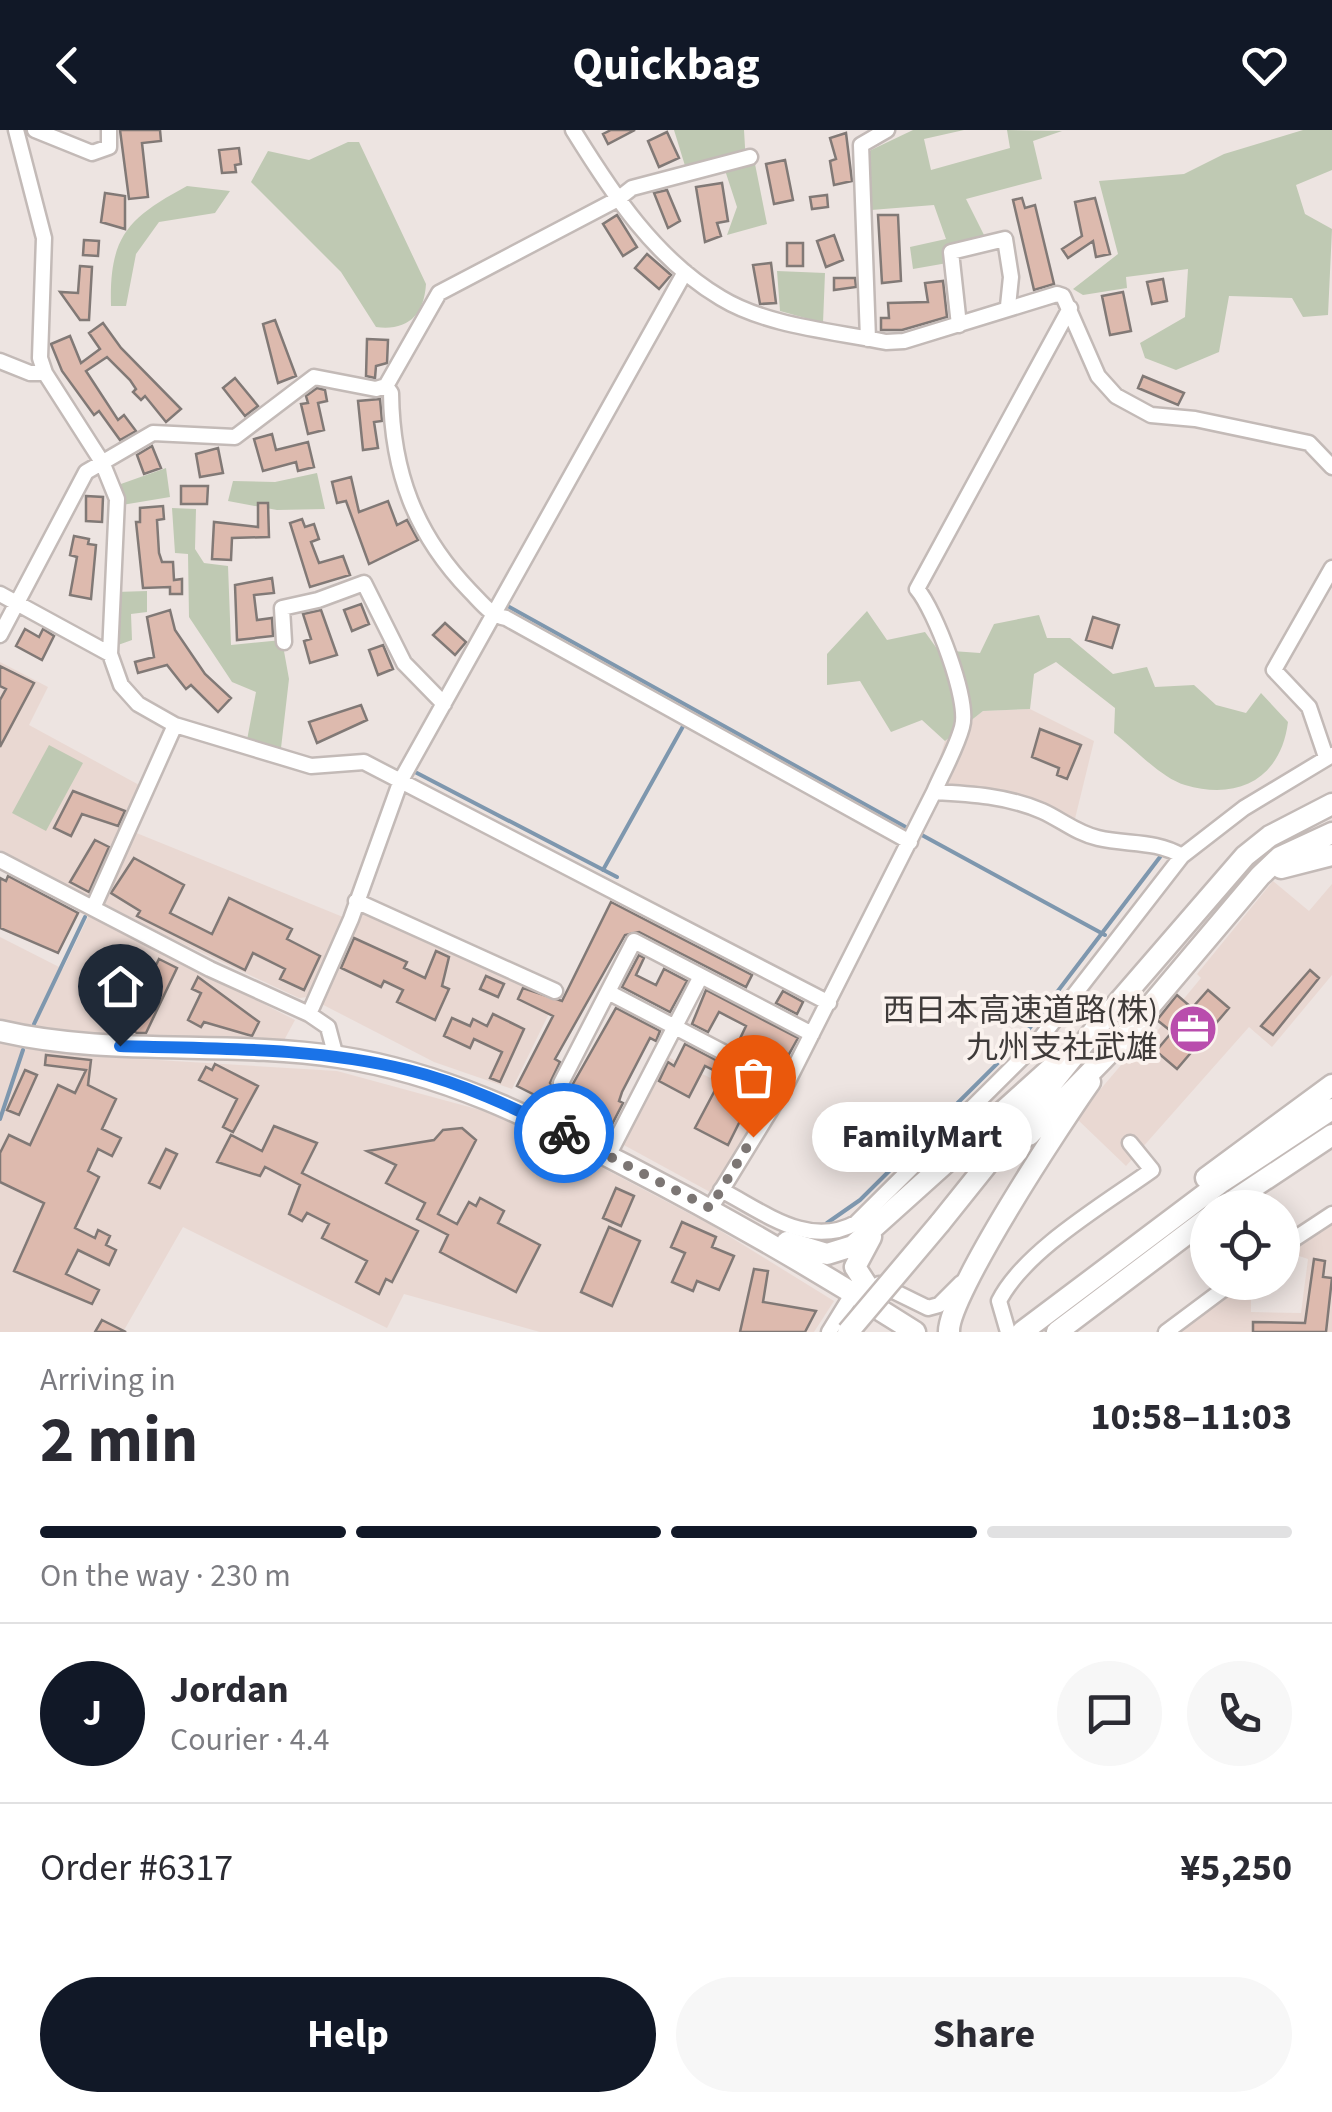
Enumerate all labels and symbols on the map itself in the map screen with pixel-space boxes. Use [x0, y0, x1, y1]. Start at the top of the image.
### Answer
pin [78, 944, 163, 1047]
place label: 西日本高速道路(株) 九州支社武雄 [883, 988, 1158, 1071]
office icon: 西日本高速道路(株) 九州支社武雄 [1167, 1003, 1219, 1055]
pin [711, 1035, 796, 1138]
courier [514, 1083, 614, 1183]
callout: FamilyMart [813, 1102, 1033, 1172]

